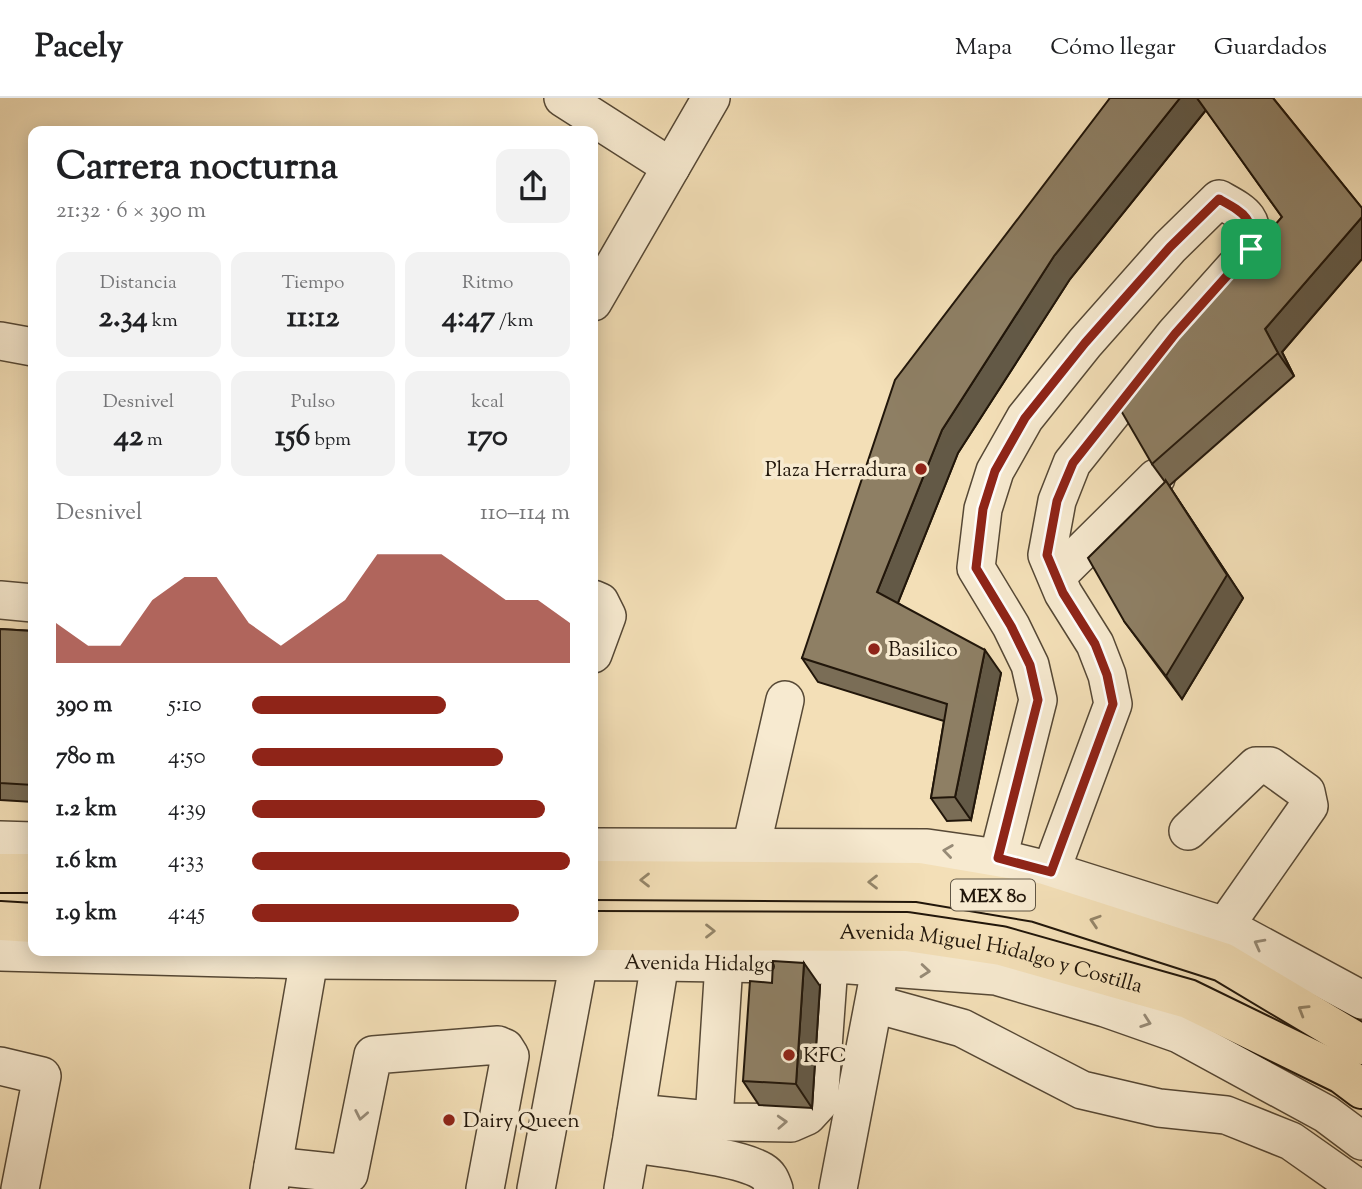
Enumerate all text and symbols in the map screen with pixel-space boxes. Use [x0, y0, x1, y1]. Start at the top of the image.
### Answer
text: Pacely [35, 24, 123, 72]
text: Mapa [955, 31, 1012, 65]
text: Cómo llegar [1050, 31, 1176, 65]
text: Guardados [1214, 31, 1327, 65]
text: Carrera nocturna [56, 142, 338, 196]
button: share [496, 149, 570, 223]
text: 21:32 · 6 × 390 m [56, 195, 206, 228]
pin [1221, 219, 1281, 279]
icon: arrive [1232, 230, 1270, 268]
text: Distancia [100, 270, 177, 297]
text: Tiempo [281, 270, 345, 297]
text: Ritmo [462, 270, 513, 297]
text: 2.34 [99, 297, 148, 340]
text: 11:12 [287, 297, 339, 340]
text: 4:47 [442, 297, 495, 340]
text: km [148, 308, 178, 335]
text: /km [495, 308, 533, 335]
text: Desnivel [103, 389, 174, 416]
text: Pulso [291, 389, 335, 416]
text: kcal [471, 389, 504, 416]
text: 42 [114, 416, 143, 459]
text: 156 [275, 416, 310, 459]
text: 170 [467, 416, 508, 459]
text: m [143, 427, 163, 454]
text: bpm [310, 427, 351, 454]
place label: Plaza Herradura [765, 456, 907, 486]
marker: Plaza Herradura [913, 461, 929, 477]
text: Desnivel [56, 497, 142, 530]
text: 110–114 m [480, 497, 570, 530]
place label: Basilico [888, 636, 958, 666]
marker: Basilico [866, 641, 882, 657]
text: 390 m [56, 689, 112, 722]
text: 5:10 [168, 689, 202, 722]
text: 780 m [56, 741, 115, 774]
text: 4:50 [168, 741, 206, 774]
text: 1.2 km [56, 793, 117, 826]
text: 4:39 [168, 793, 206, 826]
one-way arrow [942, 844, 954, 859]
text: 1.6 km [56, 845, 117, 878]
text: 4:33 [168, 845, 204, 878]
one-way arrow [639, 872, 650, 888]
one-way arrow [867, 874, 877, 890]
road number: MEX 80 [951, 880, 1035, 910]
text: 1.9 km [56, 897, 117, 930]
text: 4:45 [168, 897, 205, 930]
one-way arrow [1090, 915, 1102, 929]
street label: Avenida Miguel Hidalgo y Costilla [839, 919, 1146, 1002]
one-way arrow [706, 923, 716, 939]
one-way arrow [1254, 939, 1266, 952]
street label: Avenida Hidalgo [624, 949, 776, 981]
one-way arrow [920, 963, 931, 978]
one-way arrow [1298, 1005, 1311, 1018]
one-way arrow [1139, 1014, 1151, 1028]
place label: KFC [803, 1042, 847, 1072]
marker: KFC [781, 1047, 797, 1063]
place label: Dairy Queen [463, 1107, 580, 1137]
one-way arrow [354, 1109, 369, 1121]
marker: Dairy Queen [441, 1112, 457, 1128]
one-way arrow [777, 1115, 788, 1130]

